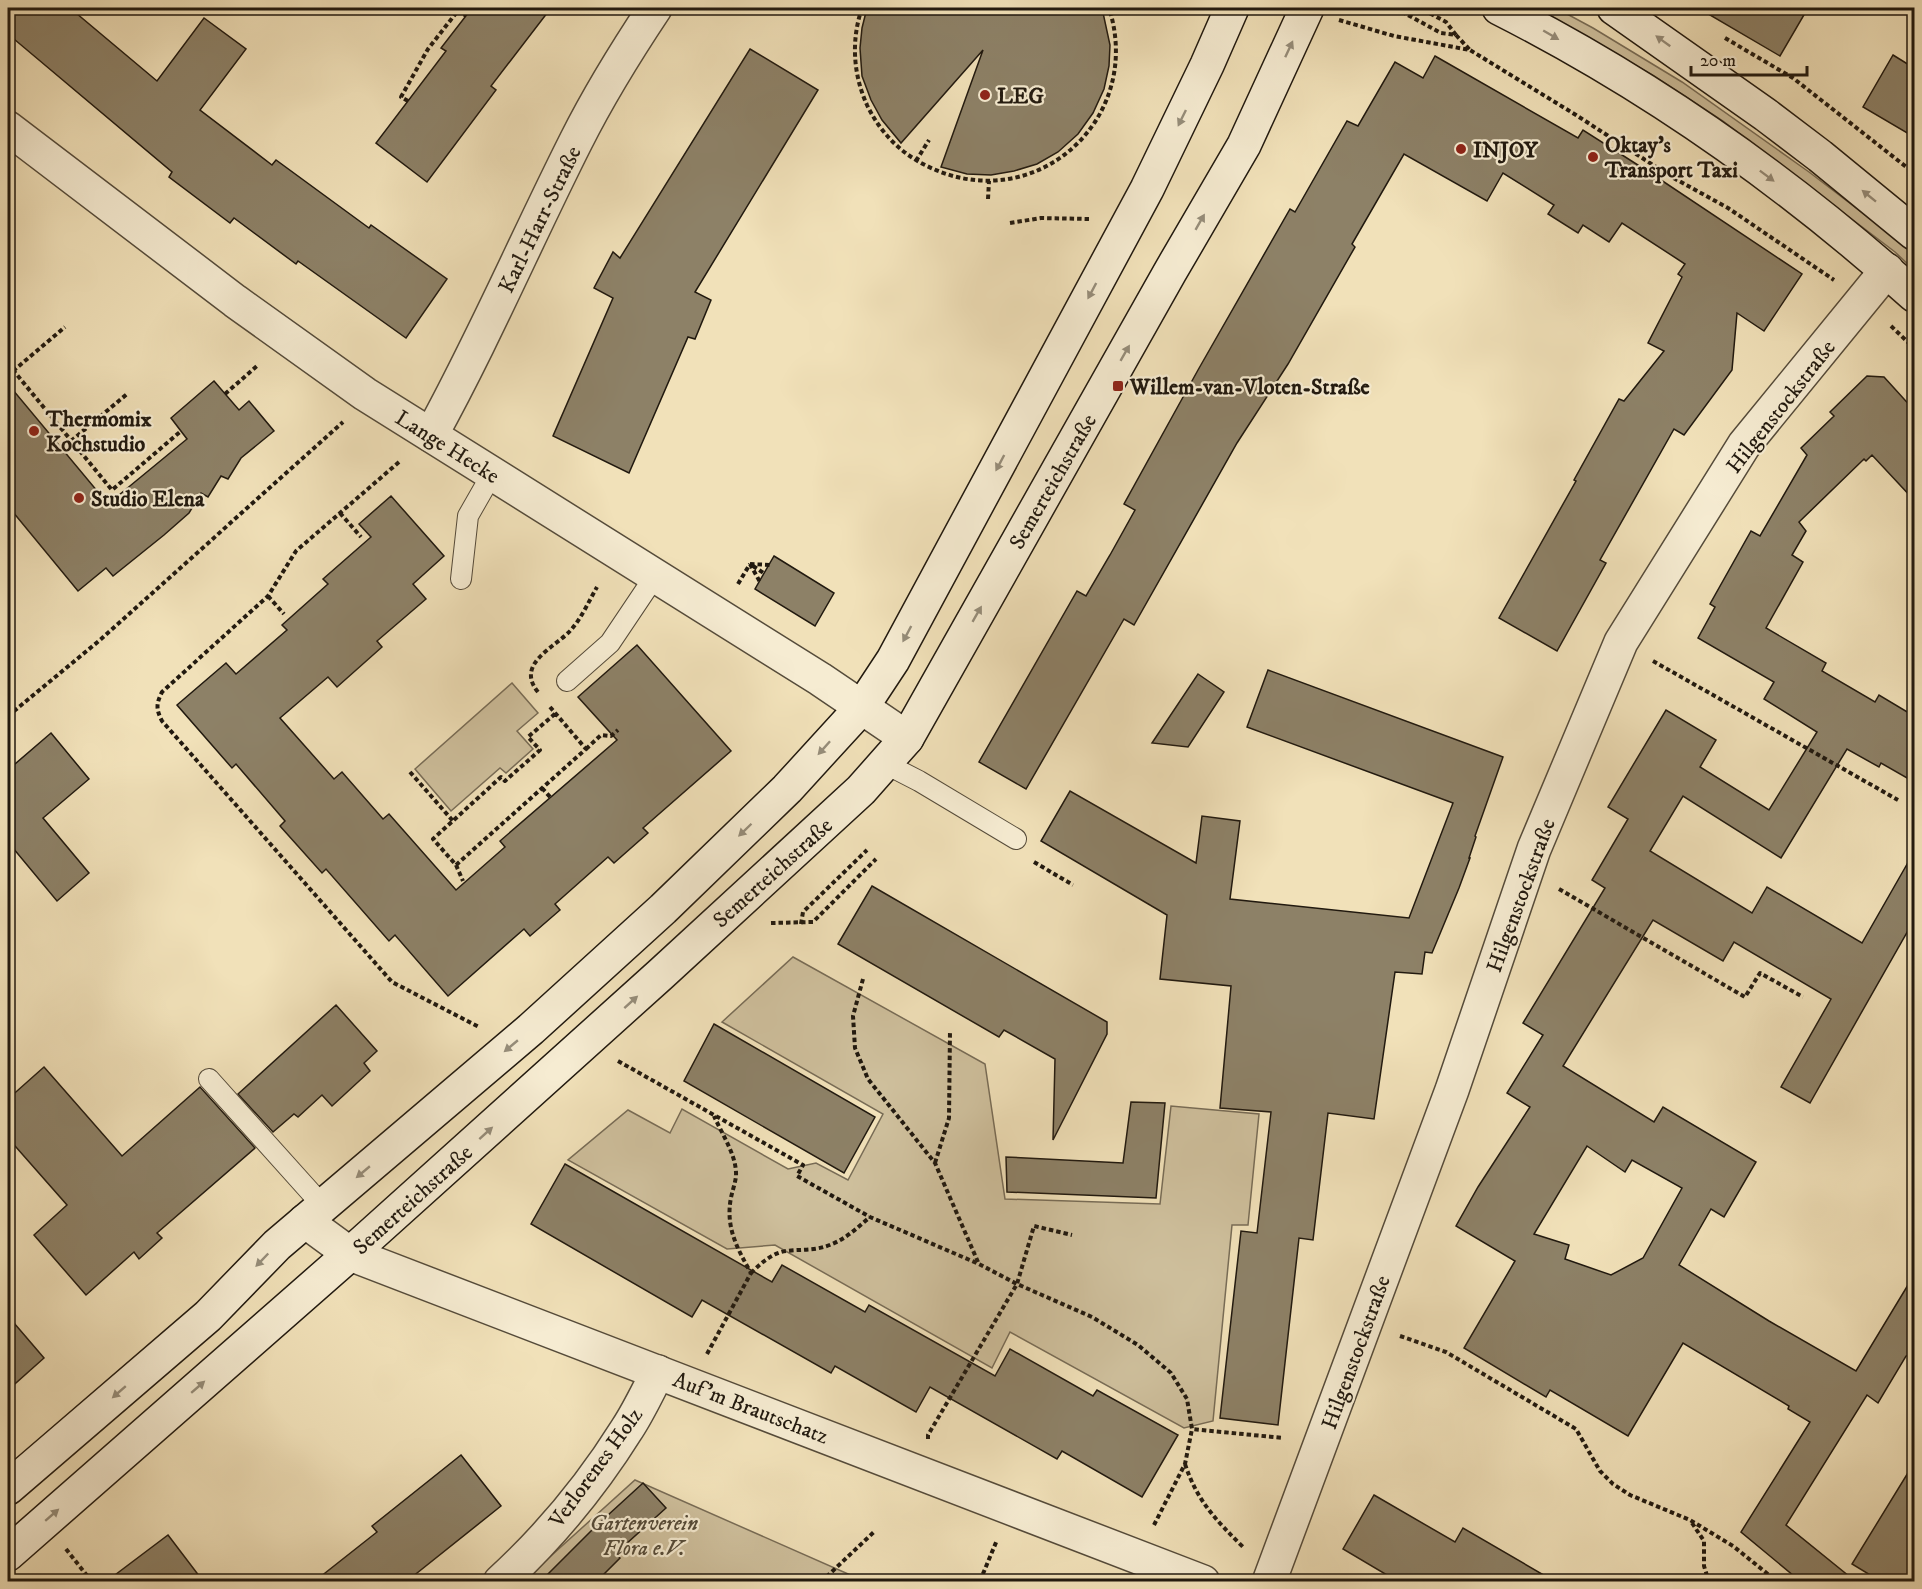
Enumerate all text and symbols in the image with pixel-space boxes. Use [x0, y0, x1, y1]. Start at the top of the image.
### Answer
one-way arrow [1543, 30, 1560, 40]
one-way arrow [1655, 35, 1671, 47]
scale bar [1691, 39, 1806, 77]
one-way arrow [1284, 40, 1293, 57]
text: 20 m [1700, 50, 1736, 72]
place label: LEG [997, 83, 1044, 110]
marker: LEG [978, 88, 992, 102]
one-way arrow [1177, 109, 1186, 126]
place label: Oktay's Transport Taxi [1604, 132, 1738, 184]
place label: INJOY [1473, 137, 1539, 164]
street label: Karl-Harr-Straße [493, 142, 588, 298]
marker: INJOY [1454, 142, 1468, 156]
marker: Oktay's Transport Taxi [1586, 150, 1600, 164]
one-way arrow [1758, 170, 1774, 182]
one-way arrow [1862, 190, 1877, 203]
one-way arrow [1194, 214, 1205, 230]
one-way arrow [1087, 283, 1097, 300]
street label: Hilgenstockstraße [1721, 335, 1842, 479]
one-way arrow [1120, 344, 1130, 361]
place label: Willem-van-Vloten-Straße [1129, 374, 1370, 401]
marker: Willem-van-Vloten-Straße [1111, 379, 1125, 393]
street label: Lange Hecke [390, 405, 504, 490]
place label: Thermomix Kochstudio [45, 406, 152, 458]
street label: Semerteichstraße [1004, 409, 1103, 554]
marker: Thermomix Kochstudio [27, 424, 41, 438]
one-way arrow [995, 455, 1005, 472]
place label: Studio Elena [91, 486, 205, 513]
marker: Studio Elena [72, 491, 86, 505]
one-way arrow [972, 605, 982, 622]
one-way arrow [902, 626, 912, 643]
one-way arrow [818, 741, 832, 755]
street label: Semerteichstraße [708, 812, 838, 934]
street label: Hilgenstockstraße [1481, 815, 1562, 976]
one-way arrow [739, 822, 753, 836]
one-way arrow [623, 995, 638, 1009]
one-way arrow [503, 1039, 519, 1052]
one-way arrow [478, 1127, 493, 1140]
street label: Semerteichstraße [348, 1139, 478, 1261]
one-way arrow [356, 1165, 371, 1178]
one-way arrow [256, 1253, 270, 1267]
street label: Hilgenstockstraße [1316, 1272, 1397, 1433]
street label: Auf'm Brautschatz [669, 1366, 832, 1451]
one-way arrow [190, 1381, 205, 1394]
one-way arrow [112, 1385, 127, 1398]
street label: Verlorenes Holz [543, 1402, 649, 1534]
one-way arrow [44, 1508, 59, 1522]
park label: Gartenverein Flora e.V. [590, 1510, 698, 1562]

